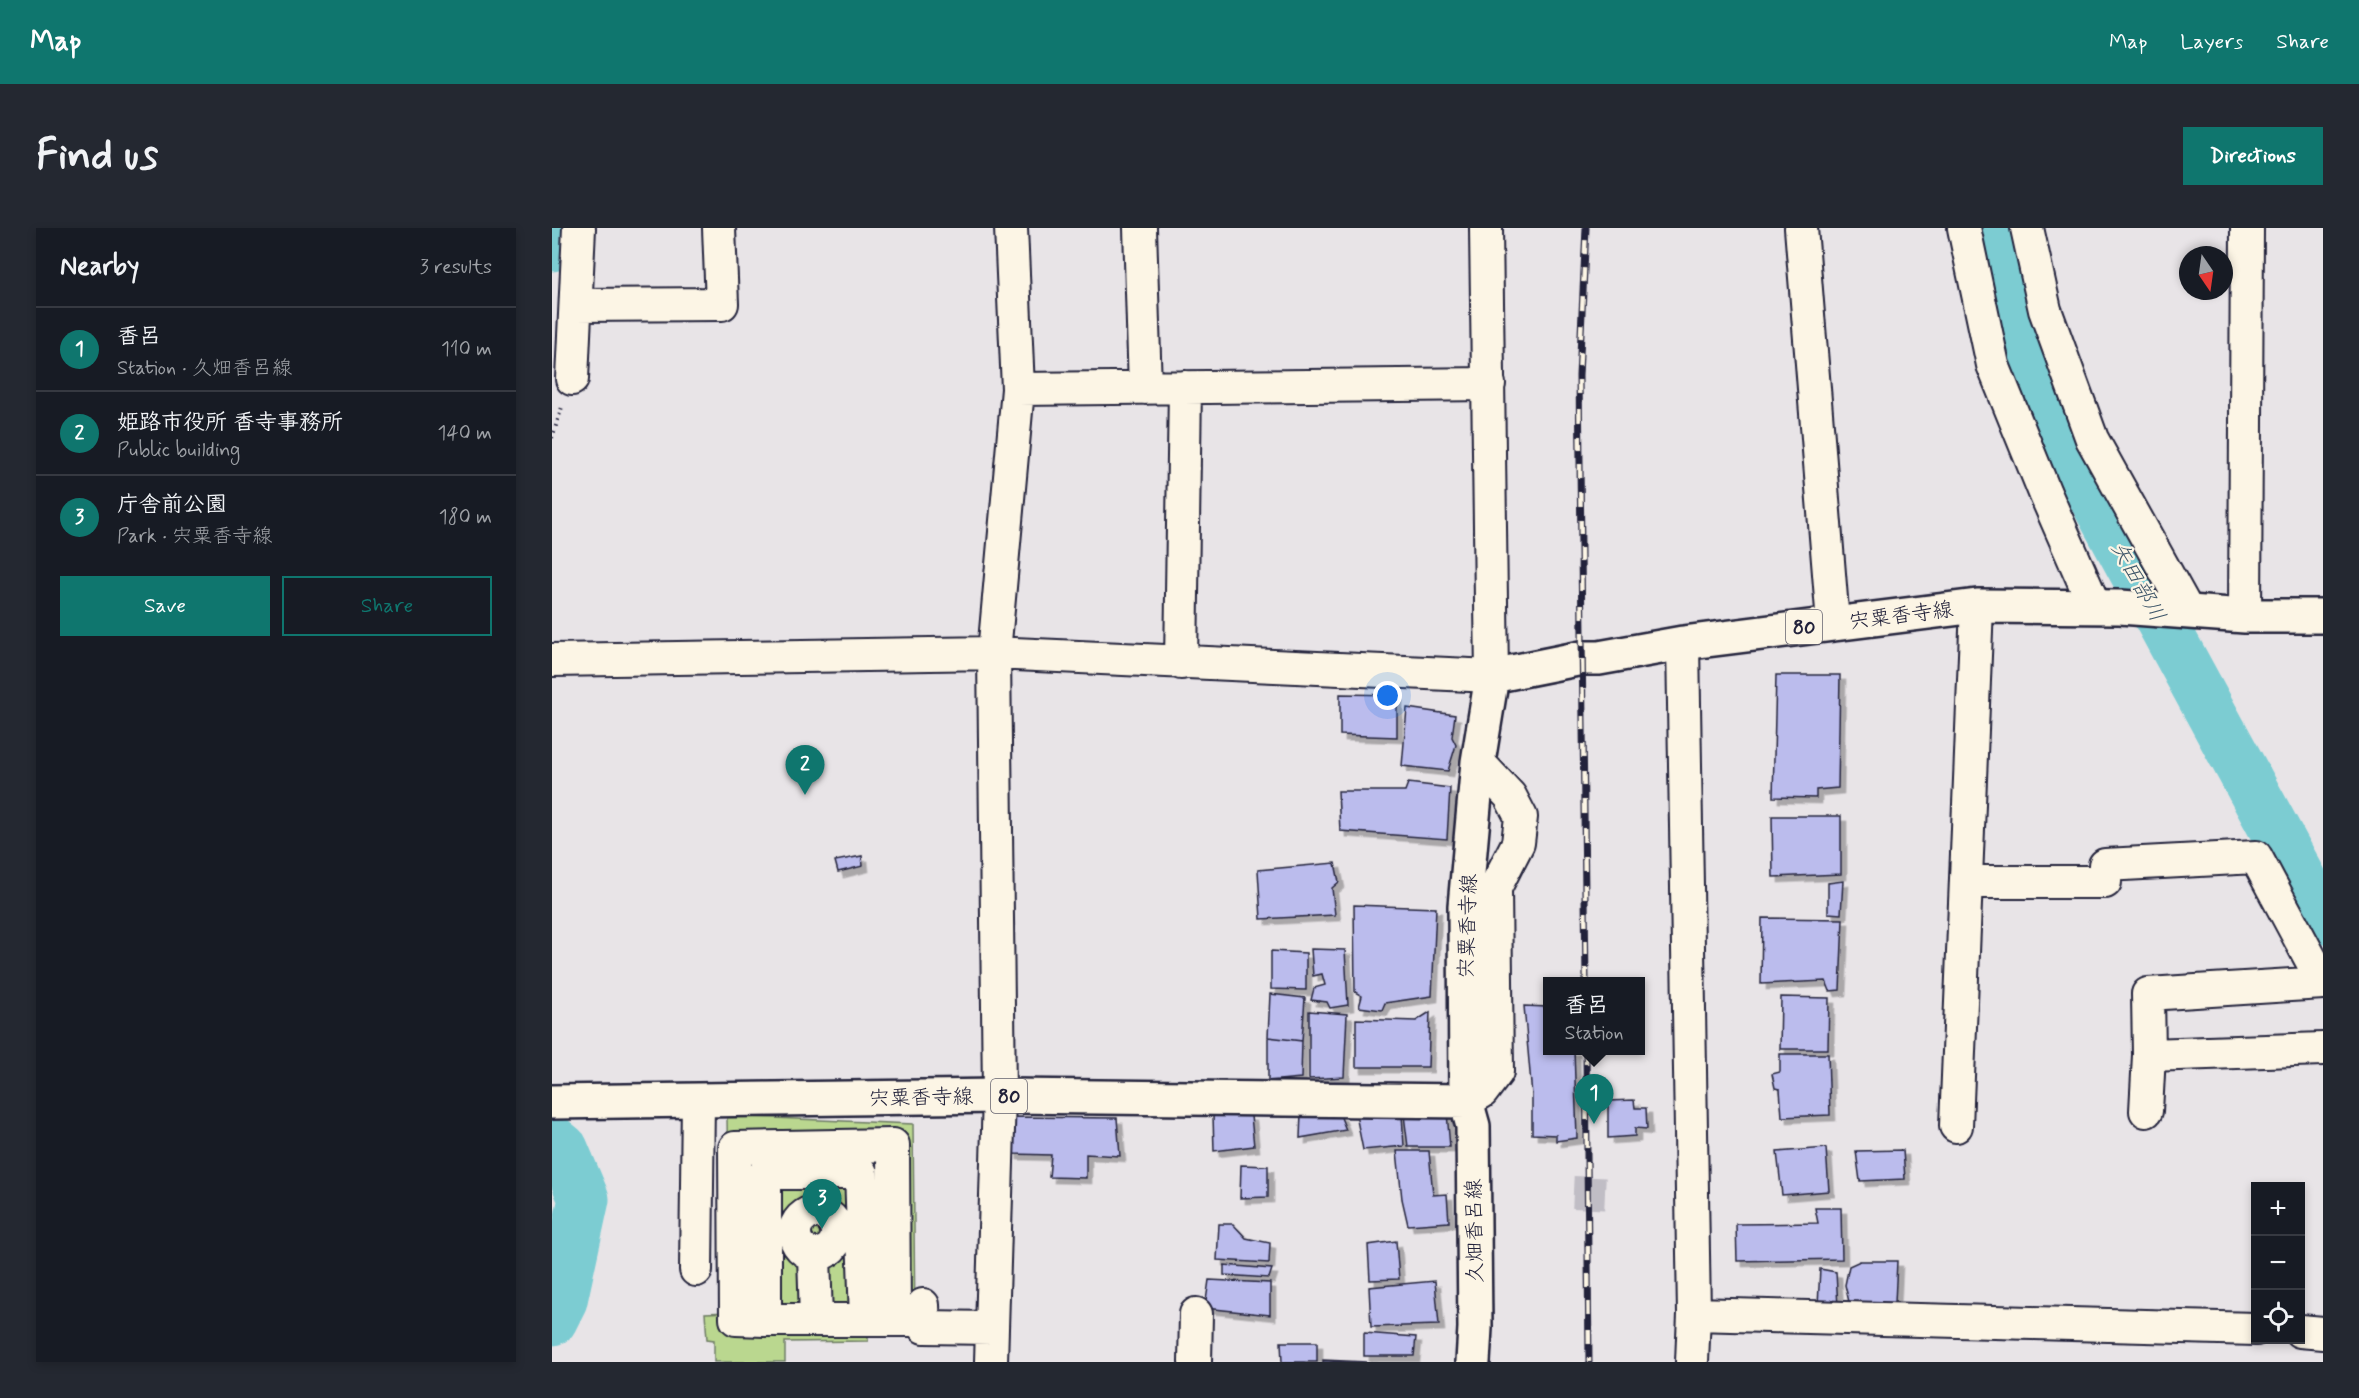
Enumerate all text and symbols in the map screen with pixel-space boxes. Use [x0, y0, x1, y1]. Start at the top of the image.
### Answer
text: Map [30, 24, 81, 61]
text: Map [2109, 28, 2147, 56]
text: Layers [2180, 28, 2243, 56]
text: Share [2276, 28, 2329, 56]
button: Directions [2183, 127, 2323, 185]
text: Find us [36, 129, 158, 184]
north arrow [2179, 246, 2233, 300]
text: Nearby [60, 250, 139, 284]
text: 3 results [420, 254, 492, 281]
text: 香呂 [117, 323, 161, 351]
text: 1 [75, 336, 84, 363]
text: 110 m [441, 336, 492, 363]
text: Station · 久畑香呂線 [117, 355, 292, 382]
text: 姫路市役所 香寺事務所 [117, 409, 343, 437]
text: 2 [75, 420, 84, 447]
text: 140 m [438, 420, 492, 447]
text: Public building [117, 437, 240, 464]
text: 庁舎前公園 [117, 491, 227, 519]
text: 3 [75, 504, 84, 531]
text: 180 m [439, 504, 492, 531]
text: Park · 宍粟香寺線 [117, 523, 272, 550]
water label: 矢田部川 [2104, 537, 2171, 627]
button: Save [60, 576, 270, 636]
button: Share [282, 576, 492, 636]
street label: 宍粟香寺線 [1847, 596, 1955, 636]
road number: 80 [1786, 610, 1822, 644]
your location [1373, 681, 1402, 710]
pin: 2 [786, 746, 824, 795]
street label: 宍粟香寺線 [1452, 873, 1484, 979]
popup [1543, 977, 1645, 1055]
text: 香呂 [1564, 992, 1608, 1020]
text: Station [1564, 1020, 1624, 1047]
pin: 1 [1574, 1074, 1614, 1124]
road number: 80 [991, 1079, 1027, 1113]
street label: 宍粟香寺線 [868, 1083, 974, 1113]
street label: 久畑香呂線 [1460, 1178, 1490, 1284]
pin: 3 [802, 1180, 842, 1229]
map controls [2251, 1182, 2305, 1344]
button: + [2251, 1182, 2305, 1236]
button: − [2251, 1236, 2305, 1290]
button: locate [2251, 1290, 2305, 1344]

